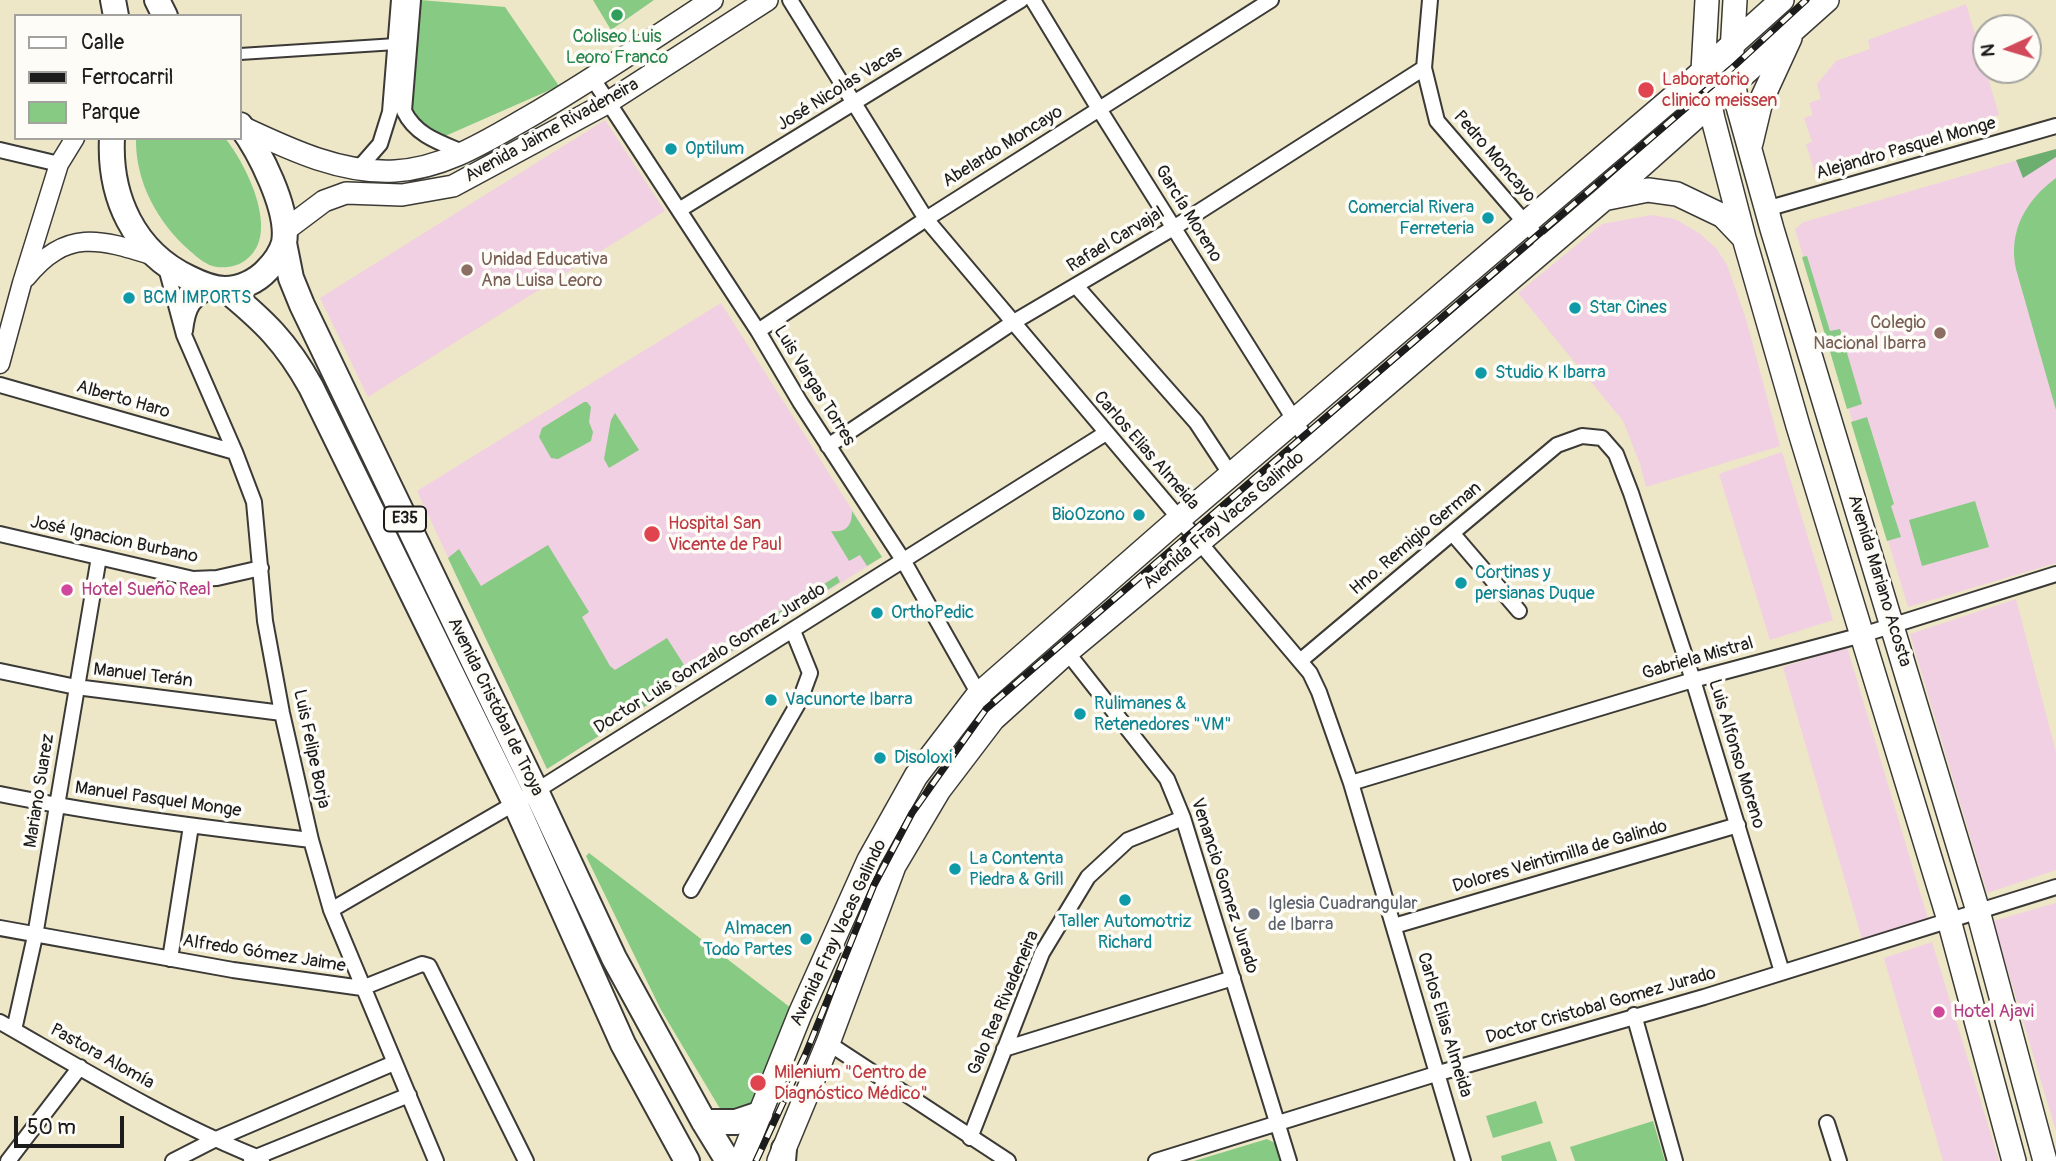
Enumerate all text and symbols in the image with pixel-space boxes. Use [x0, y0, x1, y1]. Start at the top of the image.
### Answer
marker: Coliseo Luis Leoro Franco [609, 7, 625, 23]
legend [14, 14, 242, 140]
north arrow [1972, 14, 2042, 84]
place label: Coliseo Luis Leoro Franco [566, 26, 668, 68]
text: Calle [81, 29, 124, 56]
street label: José Nicolas Vacas [774, 42, 906, 136]
text: N [1976, 43, 2000, 58]
text: Ferrocarril [81, 64, 173, 91]
place label: Laboratorio clinico meissen [1662, 69, 1777, 112]
street label: Avenida Jaime Rivadeneira [461, 74, 643, 188]
marker: Laboratorio clinico meissen [1636, 80, 1656, 100]
text: Parque [81, 99, 140, 126]
street label: Abelardo Moncayo [939, 101, 1067, 193]
street label: Pedro Moncayo [1448, 107, 1540, 207]
street label: Alejandro Pasquel Monge [1814, 113, 1998, 185]
place label: Optilum [685, 138, 744, 160]
marker: Optilum [663, 141, 679, 157]
street label: García Moreno [1150, 161, 1226, 267]
place label: Comercial Rivera Ferreteria [1348, 197, 1474, 240]
street label: Rafael Carvajal [1063, 202, 1169, 278]
marker: Comercial Rivera Ferreteria [1480, 210, 1496, 226]
place label: Unidad Educativa Ana Luisa Leoro [481, 249, 608, 292]
marker: Unidad Educativa Ana Luisa Leoro [459, 262, 475, 278]
place label: BCM IMPORTS [143, 287, 251, 309]
marker: BCM IMPORTS [121, 290, 137, 306]
place label: Star Cines [1589, 297, 1667, 319]
marker: Star Cines [1567, 300, 1583, 316]
place label: Colegio Nacional Ibarra [1813, 312, 1926, 354]
street label: Luis Vargas Torres [768, 322, 860, 450]
marker: Colegio Nacional Ibarra [1932, 325, 1948, 341]
place label: Studio K Ibarra [1495, 362, 1606, 384]
marker: Studio K Ibarra [1473, 365, 1489, 381]
street label: Alberto Haro [74, 376, 172, 424]
street label: Carlos Elias Almeida [1089, 387, 1203, 515]
street label: Avenida Fray Vacas Galindo [1139, 447, 1309, 595]
street label: Hno. Remigio German [1346, 478, 1486, 600]
street label: Avenida Mariano Acosta [1843, 492, 1915, 670]
place label: BioOzono [1051, 504, 1125, 526]
road number: E35 [384, 506, 426, 532]
marker: BioOzono [1131, 507, 1147, 523]
street label: José Ignacion Burbano [28, 512, 200, 568]
place label: Hospital San Vicente de Paul [668, 513, 782, 556]
marker: Hospital San Vicente de Paul [642, 524, 662, 544]
place label: Cortinas y persianas Duque [1475, 562, 1595, 604]
marker: Cortinas y persianas Duque [1453, 575, 1469, 591]
place label: Hotel Sueño Real [81, 579, 211, 601]
street label: Doctor Luis Gonzalo Gomez Jurado [590, 579, 830, 739]
marker: Hotel Sueño Real [59, 582, 75, 598]
place label: OrthoPedic [891, 602, 974, 624]
marker: OrthoPedic [869, 605, 885, 621]
street label: Avenida Cristóbal de Troya [442, 614, 548, 800]
street label: Gabriela Mistral [1640, 633, 1756, 685]
street label: Manuel Terán [92, 659, 194, 693]
street label: Luis Alfonso Moreno [1703, 677, 1769, 831]
street label: Luis Felipe Borja [288, 688, 334, 810]
place label: Vacunorte Ibarra [785, 689, 913, 711]
marker: Vacunorte Ibarra [763, 692, 779, 708]
place label: Rulimanes & Retenedores "VM" [1094, 693, 1232, 736]
marker: Rulimanes & Retenedores "VM" [1072, 706, 1088, 722]
street label: Mariano Suarez [20, 732, 60, 850]
place label: Disoloxi [894, 747, 952, 769]
marker: Disoloxi [872, 750, 888, 766]
street label: Manuel Pasquel Monge [73, 778, 243, 822]
street label: Venancio Gomez Jurado [1185, 796, 1263, 976]
street label: Dolores Veintimilla de Galindo [1450, 816, 1670, 898]
street label: Avenida Fray Vacas Galindo [786, 836, 892, 1030]
place label: La Contenta Piedra & Grill [969, 848, 1064, 890]
marker: La Contenta Piedra & Grill [947, 861, 963, 877]
marker: Taller Automotriz Richard [1117, 892, 1133, 908]
place label: Iglesia Cuadrangular de Ibarra [1268, 893, 1418, 936]
marker: Iglesia Cuadrangular de Ibarra [1246, 906, 1262, 922]
place label: Taller Automotriz Richard [1058, 911, 1192, 954]
place label: Almacen Todo Partes [703, 918, 792, 960]
street label: Galo Rea Rivadeneira [964, 927, 1044, 1079]
street label: Alfredo Gómez Jaime [181, 930, 347, 978]
marker: Almacen Todo Partes [798, 931, 814, 947]
street label: Carlos Elias Almeida [1412, 950, 1476, 1100]
street label: Doctor Cristobal Gomez Jurado [1484, 963, 1718, 1049]
place label: Hotel Ajavi [1953, 1001, 2034, 1023]
marker: Hotel Ajavi [1931, 1004, 1947, 1020]
street label: Pastora Alomía [46, 1019, 158, 1095]
place label: Milenium "Centro de Diagnóstico Médico" [774, 1062, 928, 1104]
marker: Milenium "Centro de Diagnóstico Médico" [748, 1073, 768, 1093]
scale bar [18, 1102, 128, 1146]
text: 50 m [27, 1114, 76, 1141]

